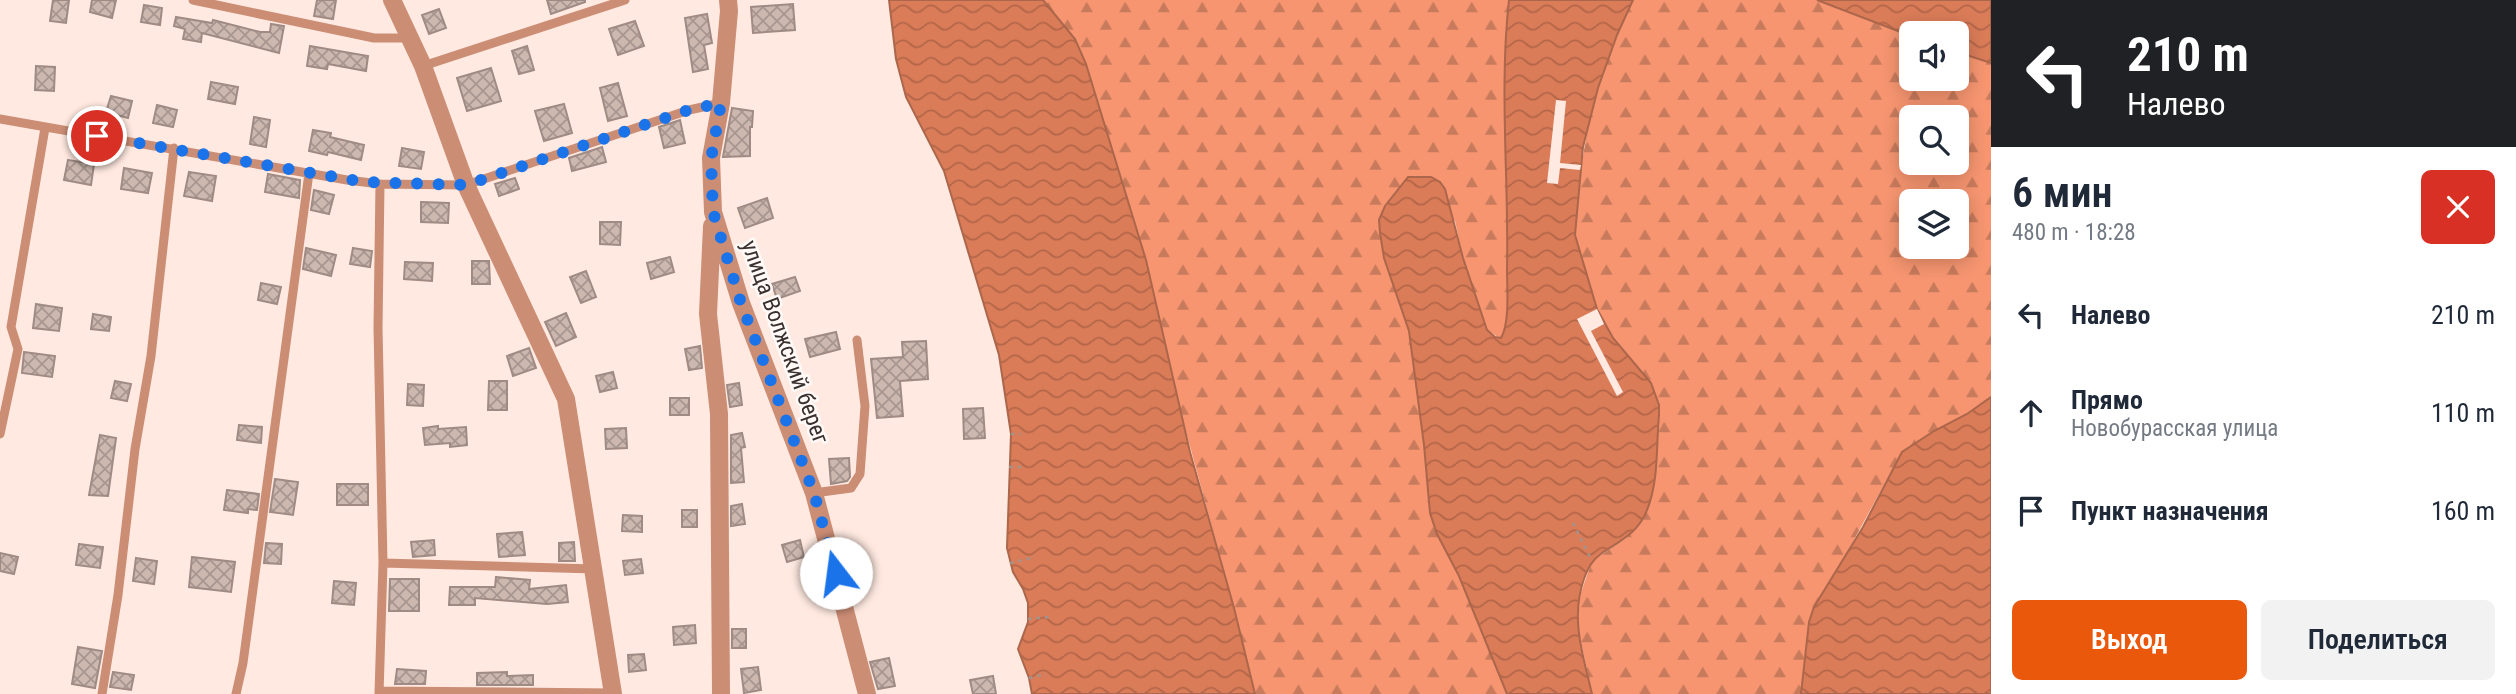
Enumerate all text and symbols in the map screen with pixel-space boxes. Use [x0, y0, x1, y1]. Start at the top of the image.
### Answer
map controls [1899, 21, 1969, 259]
button: sound [1899, 21, 1969, 91]
text: 210 m [2127, 26, 2249, 83]
icon: left [2012, 28, 2103, 119]
text: Налево [2127, 85, 2226, 123]
button: search [1899, 105, 1969, 175]
pin [67, 106, 127, 166]
icon: arrive [78, 117, 116, 155]
text: 6 мин [2012, 168, 2113, 217]
button: close [2421, 170, 2495, 244]
button: layers [1899, 189, 1969, 259]
text: 480 m · 18:28 [2012, 219, 2136, 246]
street label: улица Волжский берег [736, 237, 835, 448]
icon: left [2012, 296, 2050, 334]
text: Налево [2071, 300, 2151, 330]
text: 210 m [2431, 300, 2495, 330]
text: Прямо [2071, 385, 2143, 415]
icon: ahead [2012, 394, 2050, 432]
text: 110 m [2431, 398, 2495, 428]
text: Новобурасская улица [2071, 415, 2278, 442]
icon: arrive [2012, 492, 2050, 530]
text: Пункт назначения [2071, 496, 2269, 526]
text: 160 m [2431, 496, 2495, 526]
position arrow [799, 536, 873, 610]
button: Выход [2012, 600, 2247, 680]
button: Поделиться [2261, 600, 2495, 680]

